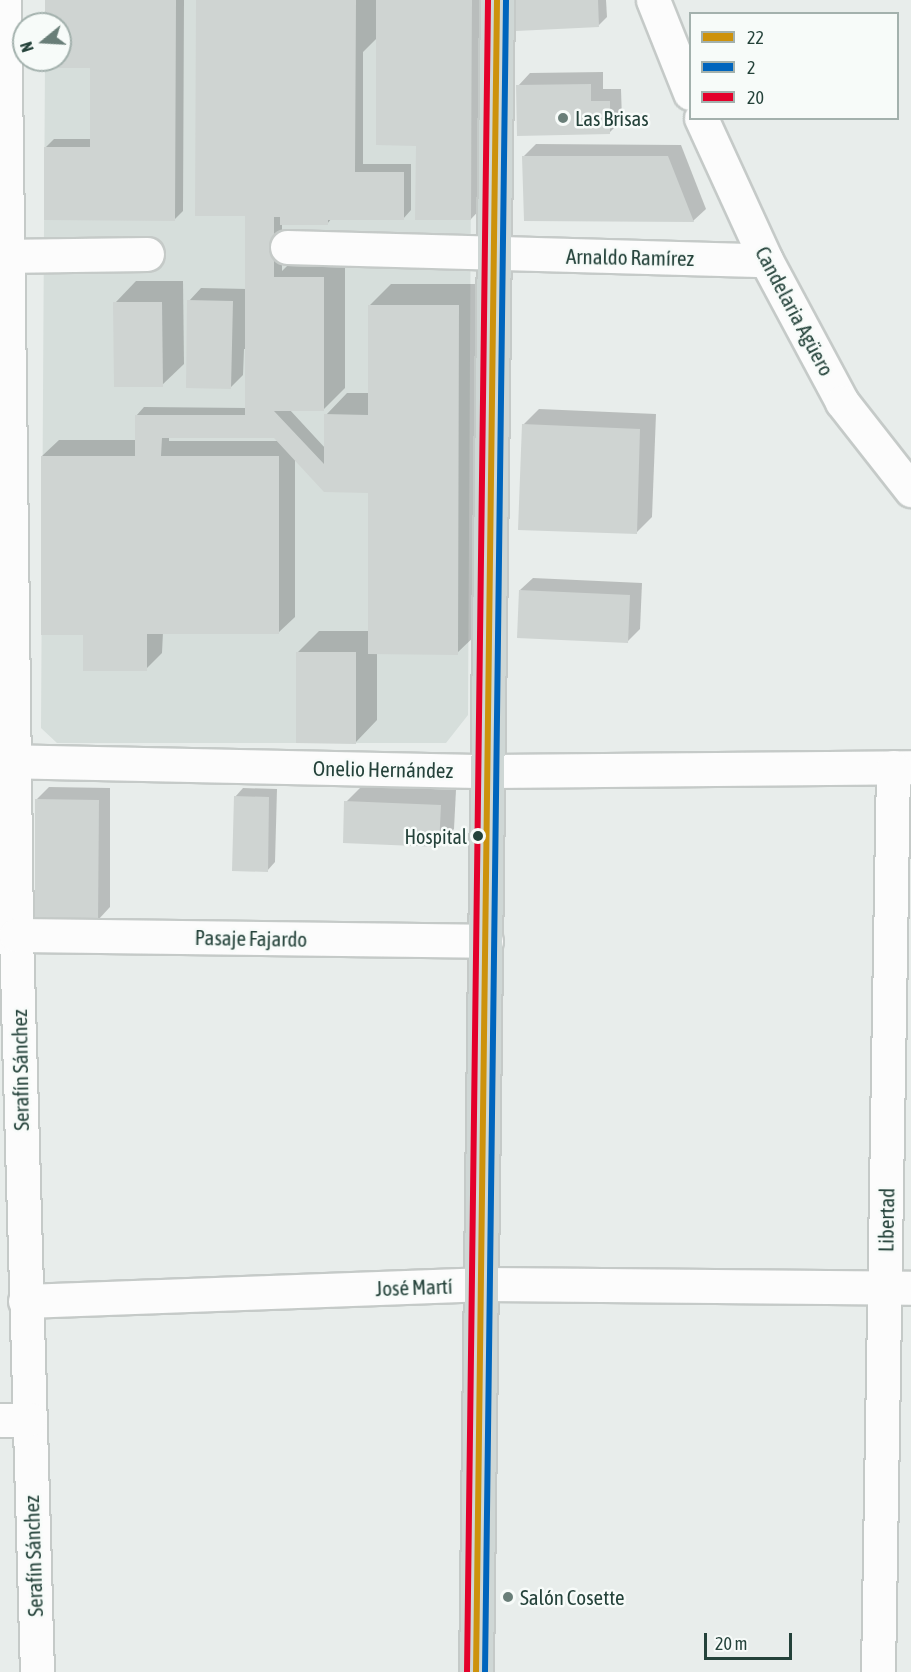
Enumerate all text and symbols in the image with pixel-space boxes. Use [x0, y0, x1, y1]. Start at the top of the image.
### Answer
north arrow [12, 12, 72, 72]
legend [689, 12, 899, 120]
text: 22 [747, 27, 764, 48]
text: N [17, 40, 37, 54]
text: 2 [747, 57, 755, 78]
text: 20 [747, 87, 764, 108]
place label: Las Brisas [575, 105, 649, 131]
marker: Las Brisas [556, 111, 570, 125]
street label: Candelaria Agüero [750, 242, 840, 380]
street label: Arnaldo Ramírez [566, 243, 694, 271]
street label: Onelio Hernández [313, 755, 453, 783]
place label: Hospital [404, 824, 467, 848]
marker: Hospital [472, 830, 484, 842]
street label: Pasaje Fajardo [195, 924, 307, 952]
street label: Serafín Sánchez [6, 1009, 34, 1131]
street label: Libertad [873, 1188, 899, 1252]
street label: José Martí [375, 1273, 453, 1301]
street label: Serafín Sánchez [18, 1495, 48, 1617]
place label: Salón Cosette [520, 1584, 625, 1610]
marker: Salón Cosette [501, 1590, 515, 1604]
scale bar [707, 1621, 796, 1659]
text: 20 m [715, 1633, 747, 1654]

